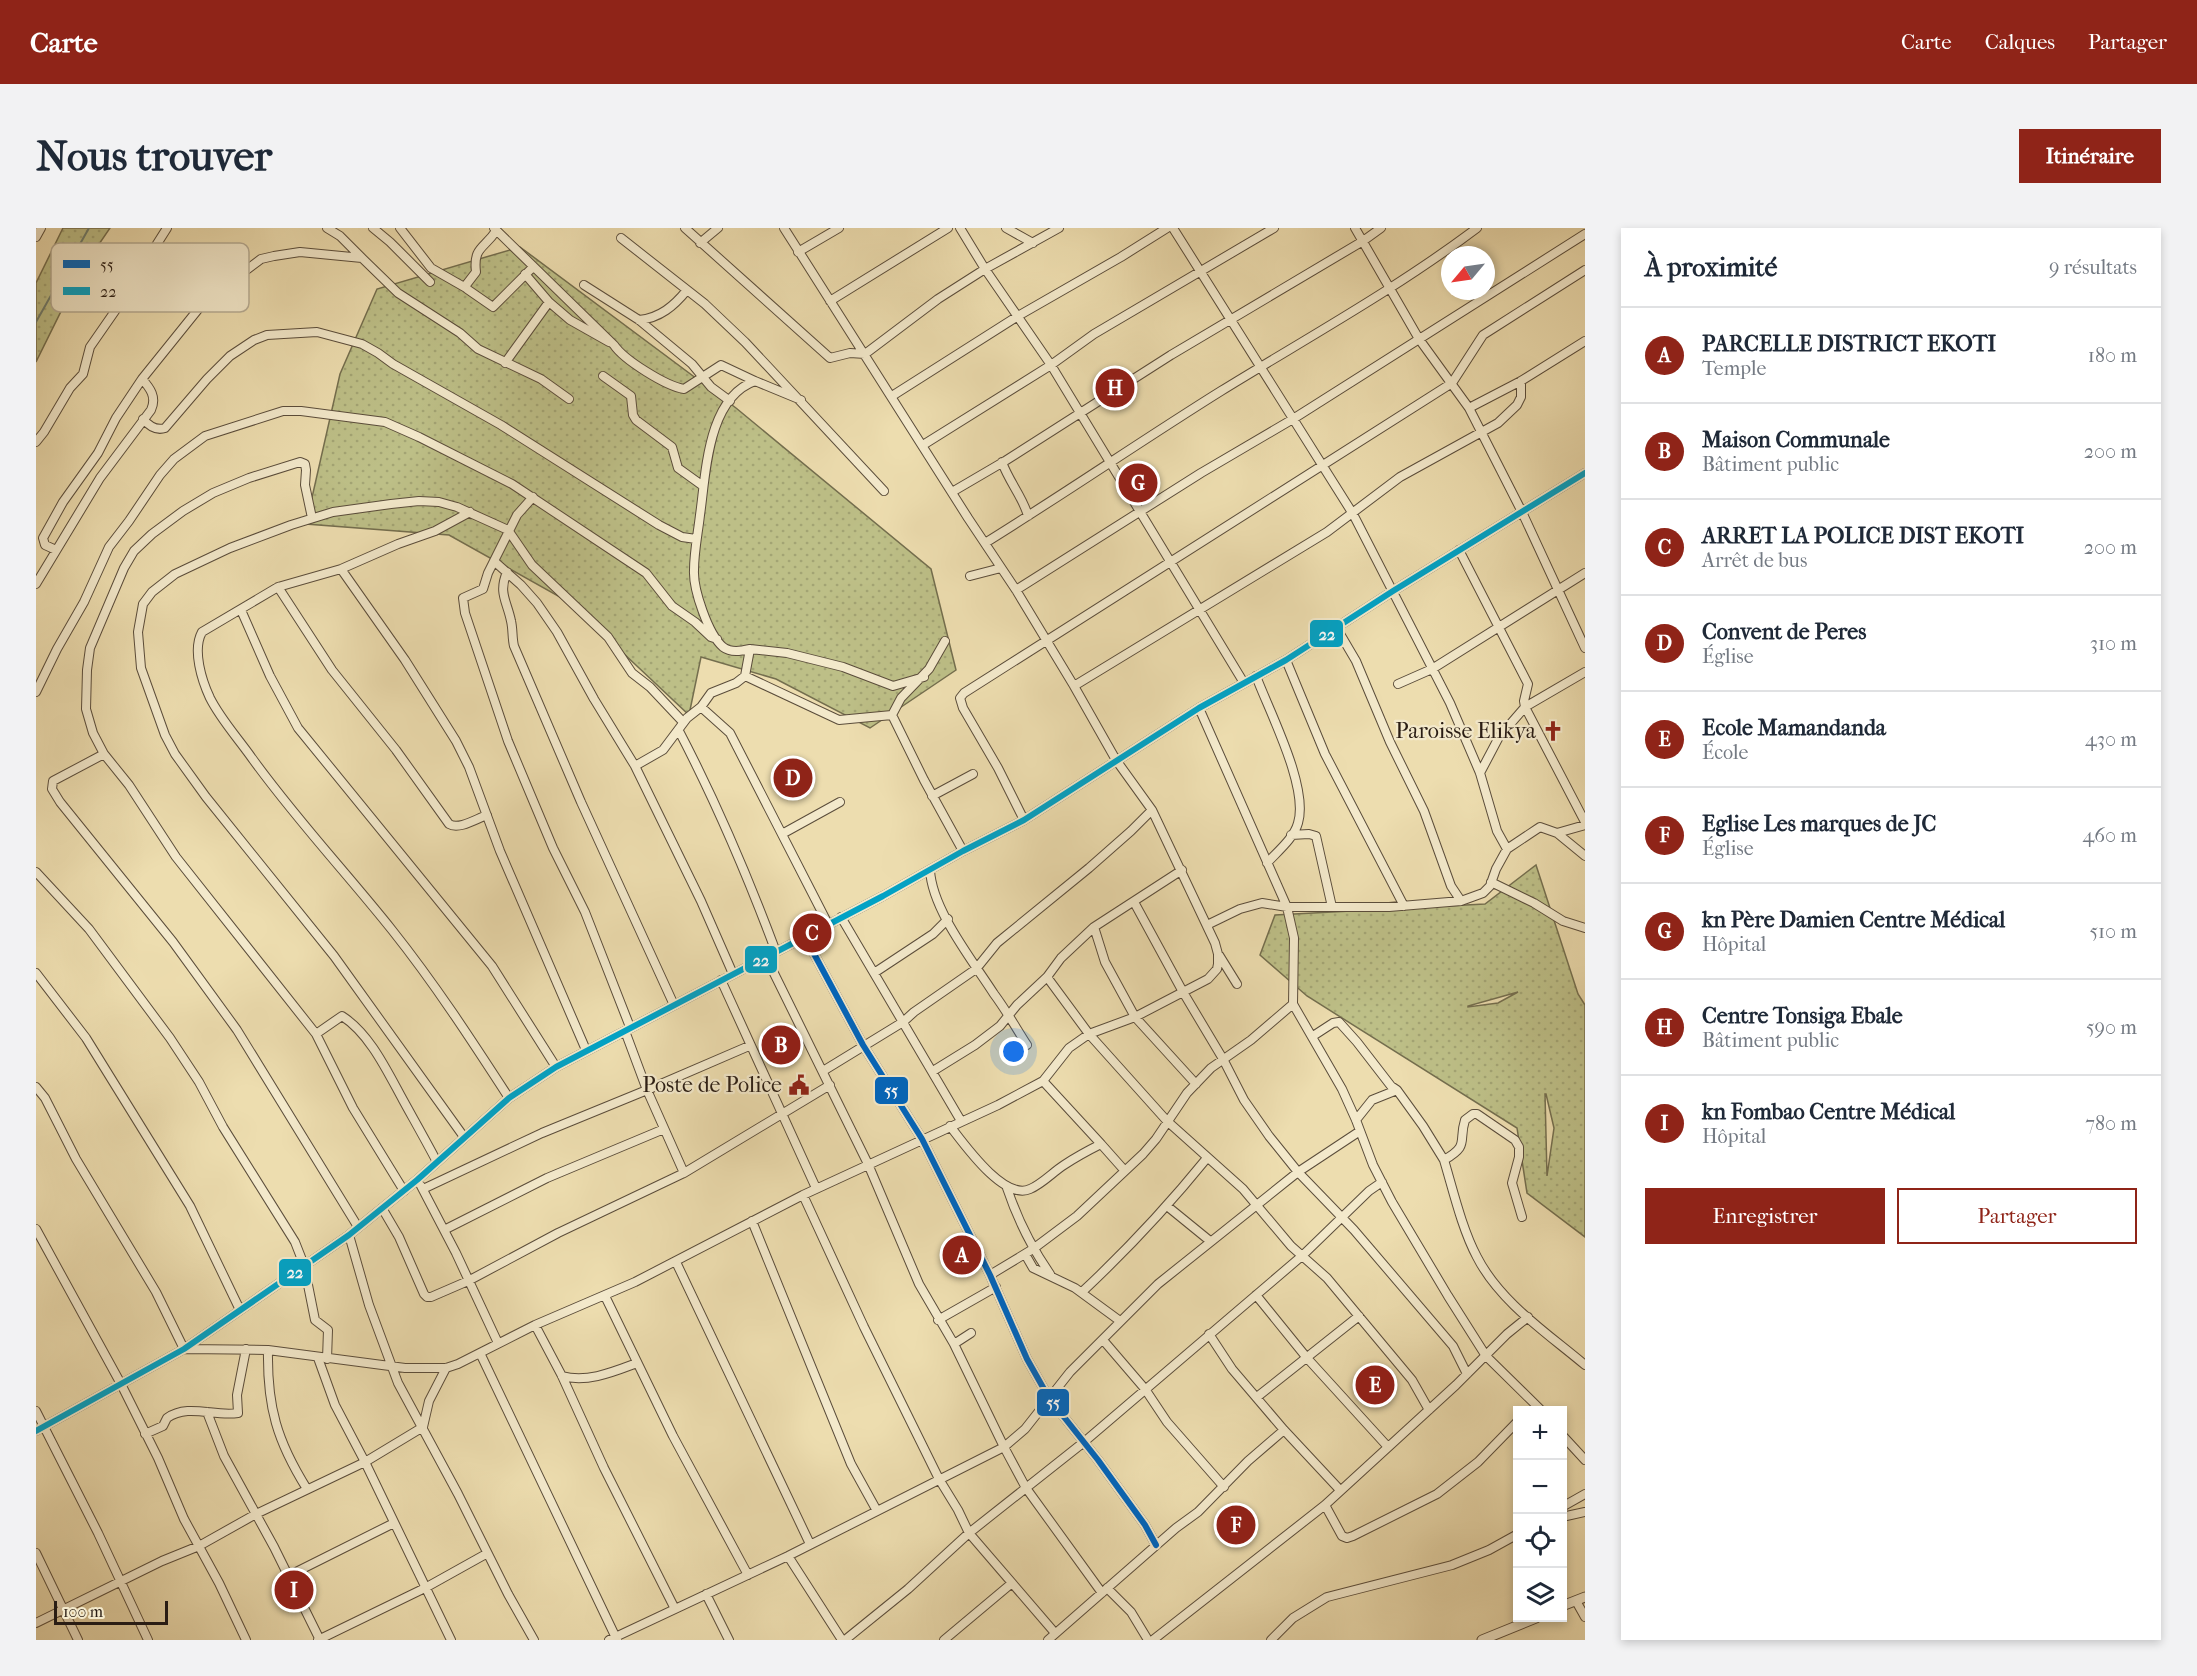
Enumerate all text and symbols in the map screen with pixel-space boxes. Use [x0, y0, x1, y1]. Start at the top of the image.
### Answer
text: Carte [30, 26, 98, 59]
text: Carte [1901, 30, 1952, 54]
text: Calques [1985, 30, 2055, 54]
text: Partager [2088, 30, 2167, 54]
button: Itinéraire [2019, 129, 2161, 183]
text: Nous trouver [36, 132, 272, 181]
legend [51, 243, 249, 312]
north arrow [1441, 246, 1495, 300]
text: À proximité [1645, 252, 1777, 283]
text: 55 [100, 255, 114, 274]
text: 9 résultats [2049, 256, 2137, 279]
text: 22 [100, 282, 116, 301]
text: PARCELLE DISTRICT EKOTI [1702, 331, 1996, 357]
text: A [1658, 344, 1671, 367]
text: 180 m [2088, 344, 2137, 367]
text: Temple [1702, 357, 1766, 380]
pin: H [1096, 366, 1134, 410]
text: Maison Communale [1702, 427, 1890, 453]
text: B [1658, 440, 1671, 463]
text: 200 m [2084, 440, 2137, 463]
text: Bâtiment public [1702, 453, 1839, 476]
pin: G [1118, 460, 1158, 506]
text: ARRET LA POLICE DIST EKOTI [1702, 523, 2024, 549]
text: C [1658, 536, 1671, 559]
text: 200 m [2084, 536, 2137, 559]
text: Arrêt de bus [1702, 549, 1807, 572]
line badge: 22 [1309, 619, 1344, 648]
text: Convent de Peres [1702, 619, 1866, 645]
text: 22 [1319, 625, 1335, 644]
text: D [1657, 632, 1672, 655]
text: 310 m [2090, 632, 2137, 655]
text: Église [1702, 645, 1754, 668]
text: Ecole Mamandanda [1702, 715, 1886, 741]
place label: Paroisse Elikya [1395, 718, 1537, 744]
church icon: Paroisse Elikya [1541, 719, 1565, 743]
text: E [1658, 728, 1671, 751]
text: 430 m [2085, 728, 2137, 751]
text: École [1702, 741, 1748, 764]
pin: D [774, 756, 813, 800]
text: Eglise Les marques de JC [1702, 811, 1936, 837]
text: F [1659, 824, 1670, 847]
text: 460 m [2082, 824, 2137, 847]
text: Église [1702, 837, 1754, 860]
text: kn Père Damien Centre Médical [1702, 907, 2005, 933]
pin: C [792, 910, 832, 956]
text: G [1657, 920, 1672, 943]
text: 510 m [2089, 920, 2137, 943]
text: Hôpital [1702, 933, 1766, 956]
line badge: 22 [744, 945, 778, 974]
text: 22 [753, 951, 769, 970]
text: Centre Tonsiga Ebale [1702, 1003, 1903, 1029]
text: H [1657, 1016, 1672, 1039]
text: 590 m [2086, 1016, 2137, 1039]
pin: B [762, 1022, 800, 1068]
text: Bâtiment public [1702, 1029, 1839, 1052]
your location [999, 1037, 1028, 1066]
place label: Poste de Police [642, 1072, 782, 1098]
public building icon: Poste de Police [787, 1073, 811, 1097]
line badge: 55 [874, 1076, 909, 1105]
text: 55 [884, 1081, 898, 1100]
text: kn Fombao Centre Médical [1702, 1099, 1955, 1125]
text: I [1661, 1112, 1668, 1135]
text: 780 m [2085, 1112, 2137, 1135]
text: Hôpital [1702, 1125, 1766, 1148]
button: Enregistrer [1645, 1188, 1885, 1244]
button: Partager [1897, 1188, 2137, 1244]
pin: A [942, 1232, 982, 1278]
line badge: 22 [278, 1258, 312, 1287]
text: 22 [287, 1263, 303, 1282]
pin: E [1356, 1362, 1394, 1408]
line badge: 55 [1036, 1388, 1070, 1417]
text: 55 [1046, 1393, 1060, 1412]
map controls [1513, 1406, 1567, 1622]
button: + [1513, 1406, 1567, 1460]
button: − [1513, 1460, 1567, 1514]
pin: F [1216, 1502, 1256, 1548]
button: locate [1513, 1514, 1567, 1568]
pin: I [274, 1568, 314, 1612]
button: layers [1513, 1568, 1567, 1622]
scale bar [54, 1598, 168, 1626]
text: 100 m [63, 1602, 103, 1621]

